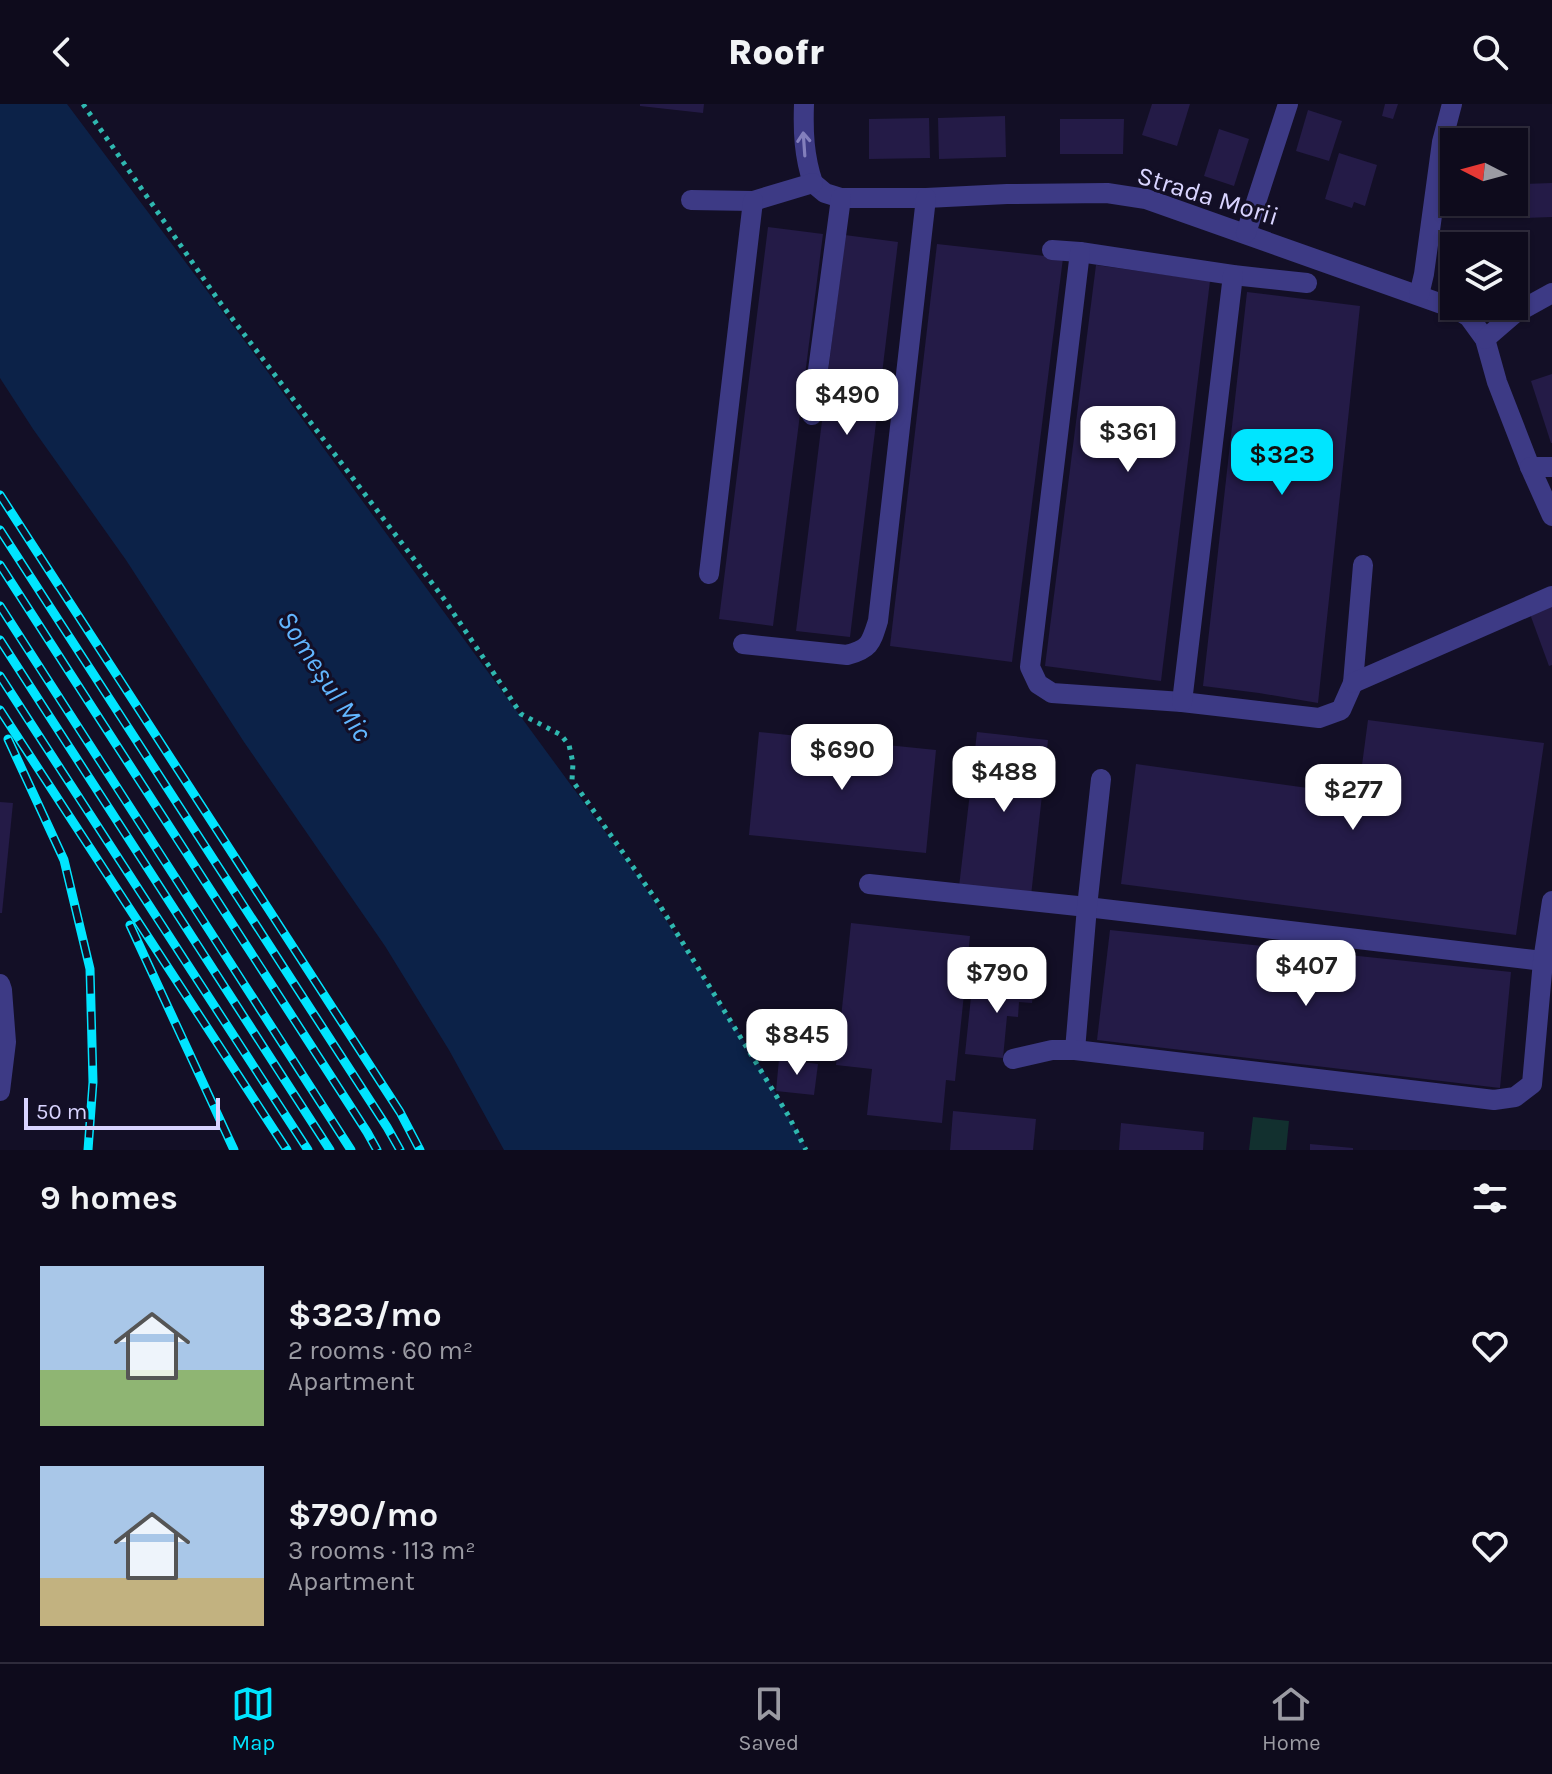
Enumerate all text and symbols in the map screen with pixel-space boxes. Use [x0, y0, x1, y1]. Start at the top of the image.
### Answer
icon: back [40, 30, 84, 74]
icon: search [1468, 30, 1512, 74]
text: Roofr [728, 31, 824, 73]
north arrow [1440, 128, 1528, 216]
map controls [1440, 128, 1528, 320]
one-way arrow [796, 131, 811, 158]
street label: Strada Morii [1134, 160, 1282, 232]
button: layers [1440, 232, 1528, 320]
pin: $490 [800, 369, 894, 437]
text: $490 [814, 379, 880, 410]
pin: $361 [1081, 406, 1175, 474]
text: $361 [1098, 416, 1158, 447]
pin: $323 [1235, 429, 1329, 497]
text: $323 [1249, 439, 1315, 470]
water label: Someșul Mic [271, 605, 379, 747]
pin: $690 [795, 724, 889, 792]
text: $690 [809, 734, 875, 765]
pin: $488 [957, 746, 1051, 814]
text: $488 [970, 756, 1038, 787]
pin: $277 [1306, 764, 1400, 832]
text: $277 [1323, 774, 1383, 805]
pin: $407 [1259, 940, 1353, 1008]
pin: $790 [950, 947, 1044, 1015]
text: $407 [1275, 950, 1337, 981]
text: $790 [965, 957, 1029, 988]
pin: $845 [750, 1009, 844, 1077]
text: $845 [764, 1019, 830, 1050]
scale bar [24, 1094, 220, 1130]
text: 50 m [36, 1099, 87, 1125]
icon: filters [1468, 1176, 1512, 1220]
text: 9 homes [40, 1178, 178, 1218]
text: $323/mo [288, 1295, 442, 1335]
icon: home [104, 1298, 200, 1394]
icon: heart [1468, 1324, 1512, 1368]
text: 2 rooms · 60 m² [288, 1335, 473, 1366]
text: Apartment [288, 1366, 415, 1397]
text: $790/mo [288, 1495, 438, 1535]
icon: home [104, 1498, 200, 1594]
icon: heart [1468, 1524, 1512, 1568]
text: 3 rooms · 113 m² [288, 1535, 476, 1566]
text: Apartment [288, 1566, 415, 1597]
tab: Map [231, 1682, 275, 1756]
tab: Saved [738, 1682, 799, 1756]
tab: Home [1262, 1682, 1321, 1756]

